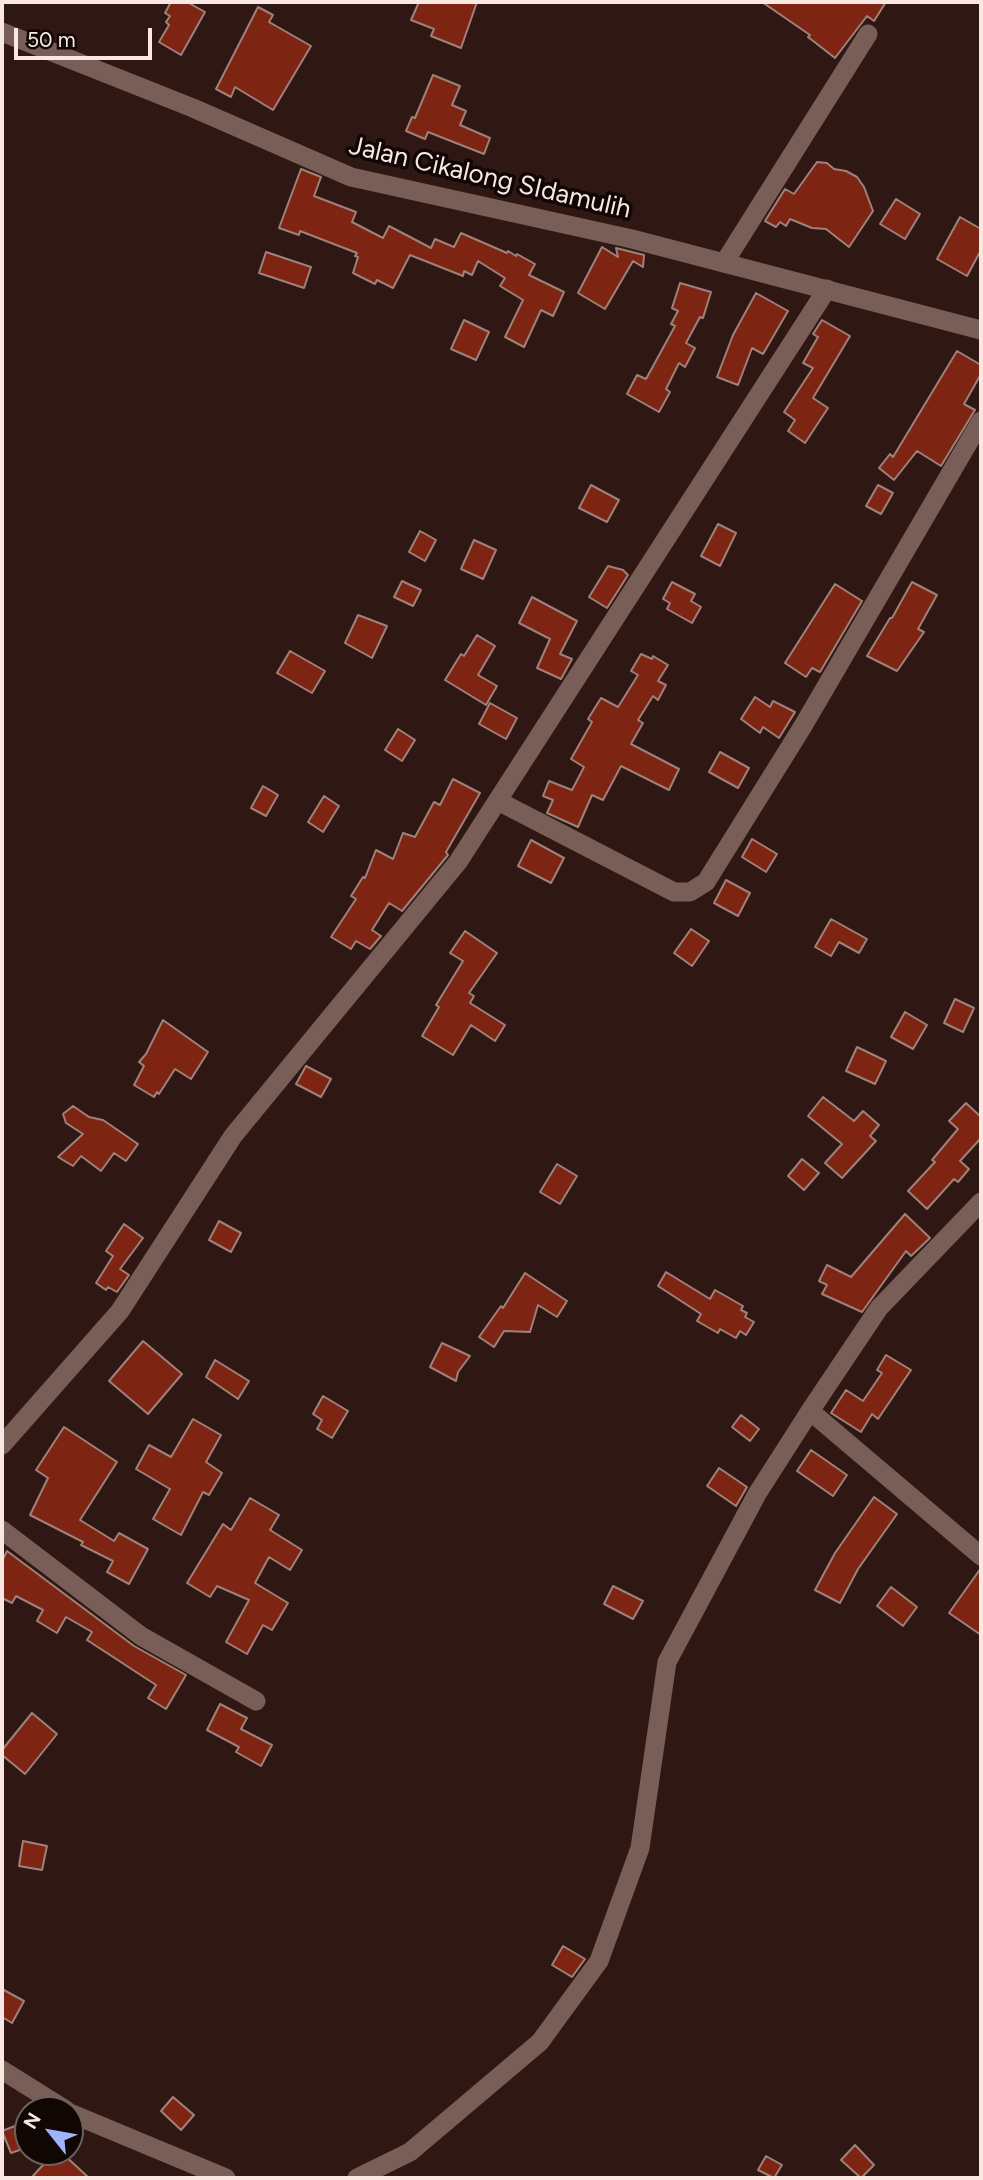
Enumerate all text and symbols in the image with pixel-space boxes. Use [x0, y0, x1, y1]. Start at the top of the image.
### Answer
scale bar [18, 14, 156, 58]
text: 50 m [27, 27, 76, 52]
street label: Jalan Cikalong SIdamulih [346, 130, 634, 226]
north arrow [14, 2096, 84, 2166]
text: N [19, 2109, 46, 2133]

